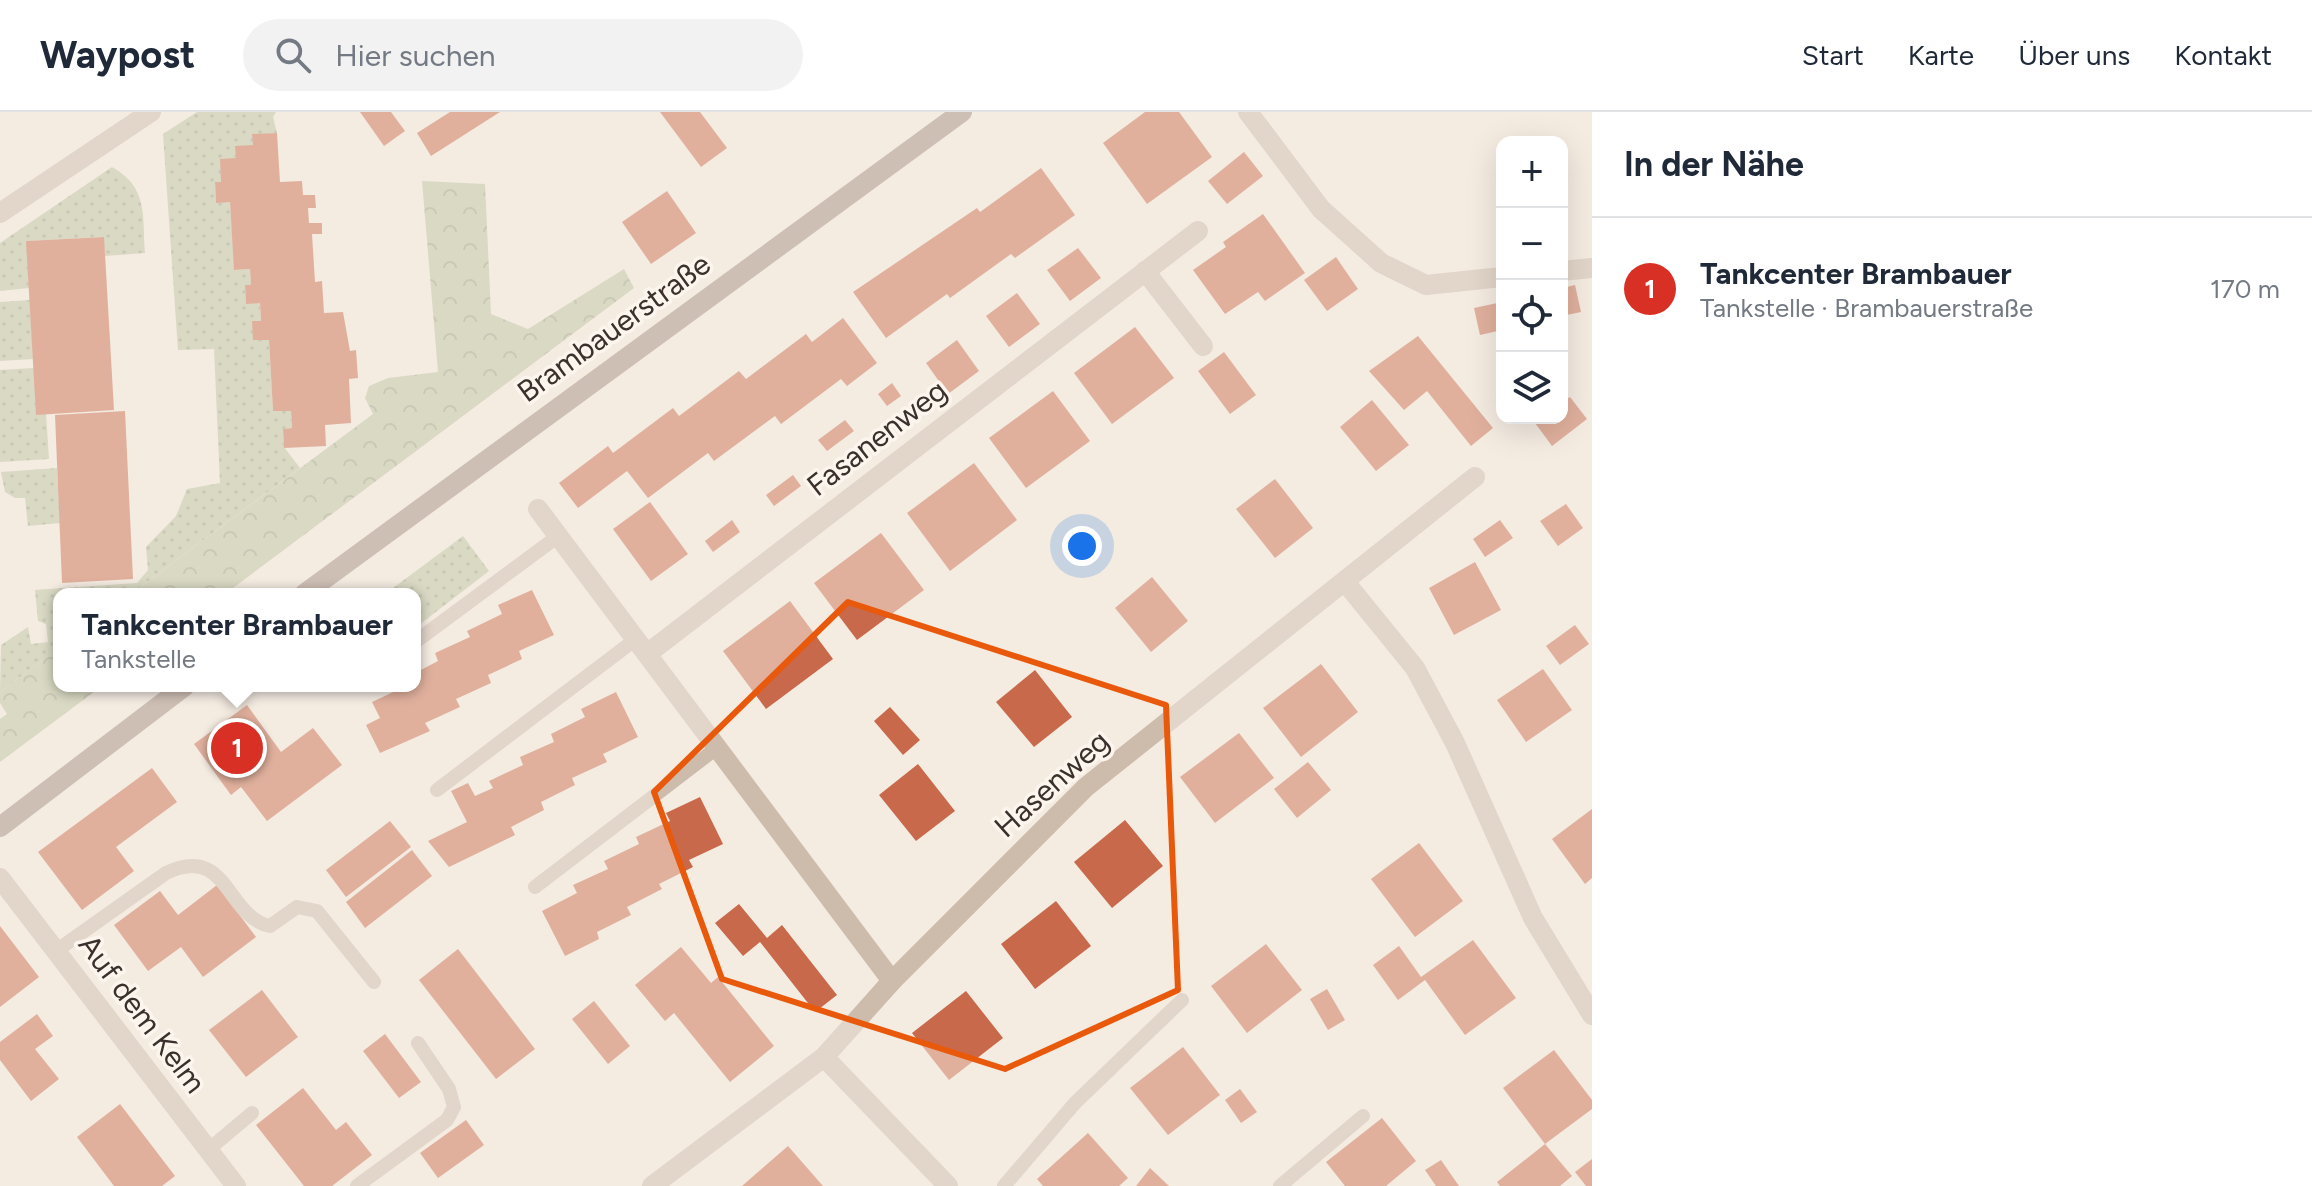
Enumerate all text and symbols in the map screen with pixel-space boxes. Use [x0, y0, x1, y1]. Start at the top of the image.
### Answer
search box [243, 19, 803, 91]
text: Waypost [40, 32, 195, 78]
icon: search [271, 33, 315, 77]
text: Hier suchen [335, 37, 496, 74]
text: Start [1802, 38, 1864, 72]
text: Karte [1908, 38, 1974, 72]
text: Über uns [2018, 38, 2130, 72]
text: Kontakt [2174, 38, 2272, 72]
map controls [1496, 136, 1568, 424]
button: + [1496, 136, 1568, 208]
text: In der Nähe [1624, 144, 1804, 185]
button: − [1496, 208, 1568, 280]
street label: Brambauerstraße [510, 245, 717, 410]
text: Tankcenter Brambauer [1700, 255, 2012, 292]
text: 1 [1645, 273, 1655, 305]
text: 170 m [2210, 273, 2280, 305]
button: locate [1496, 280, 1568, 352]
text: Tankstelle · Brambauerstraße [1700, 292, 2033, 324]
button: layers [1496, 352, 1568, 424]
street label: Fasanenweg [799, 371, 954, 504]
your location [1062, 526, 1102, 566]
popup [53, 588, 421, 692]
text: Tankcenter Brambauer [81, 606, 393, 643]
text: Tankstelle [81, 643, 196, 675]
pin: 1 [211, 718, 263, 778]
street label: Hasenweg [987, 722, 1117, 845]
street label: Auf dem Kelm [71, 927, 214, 1100]

